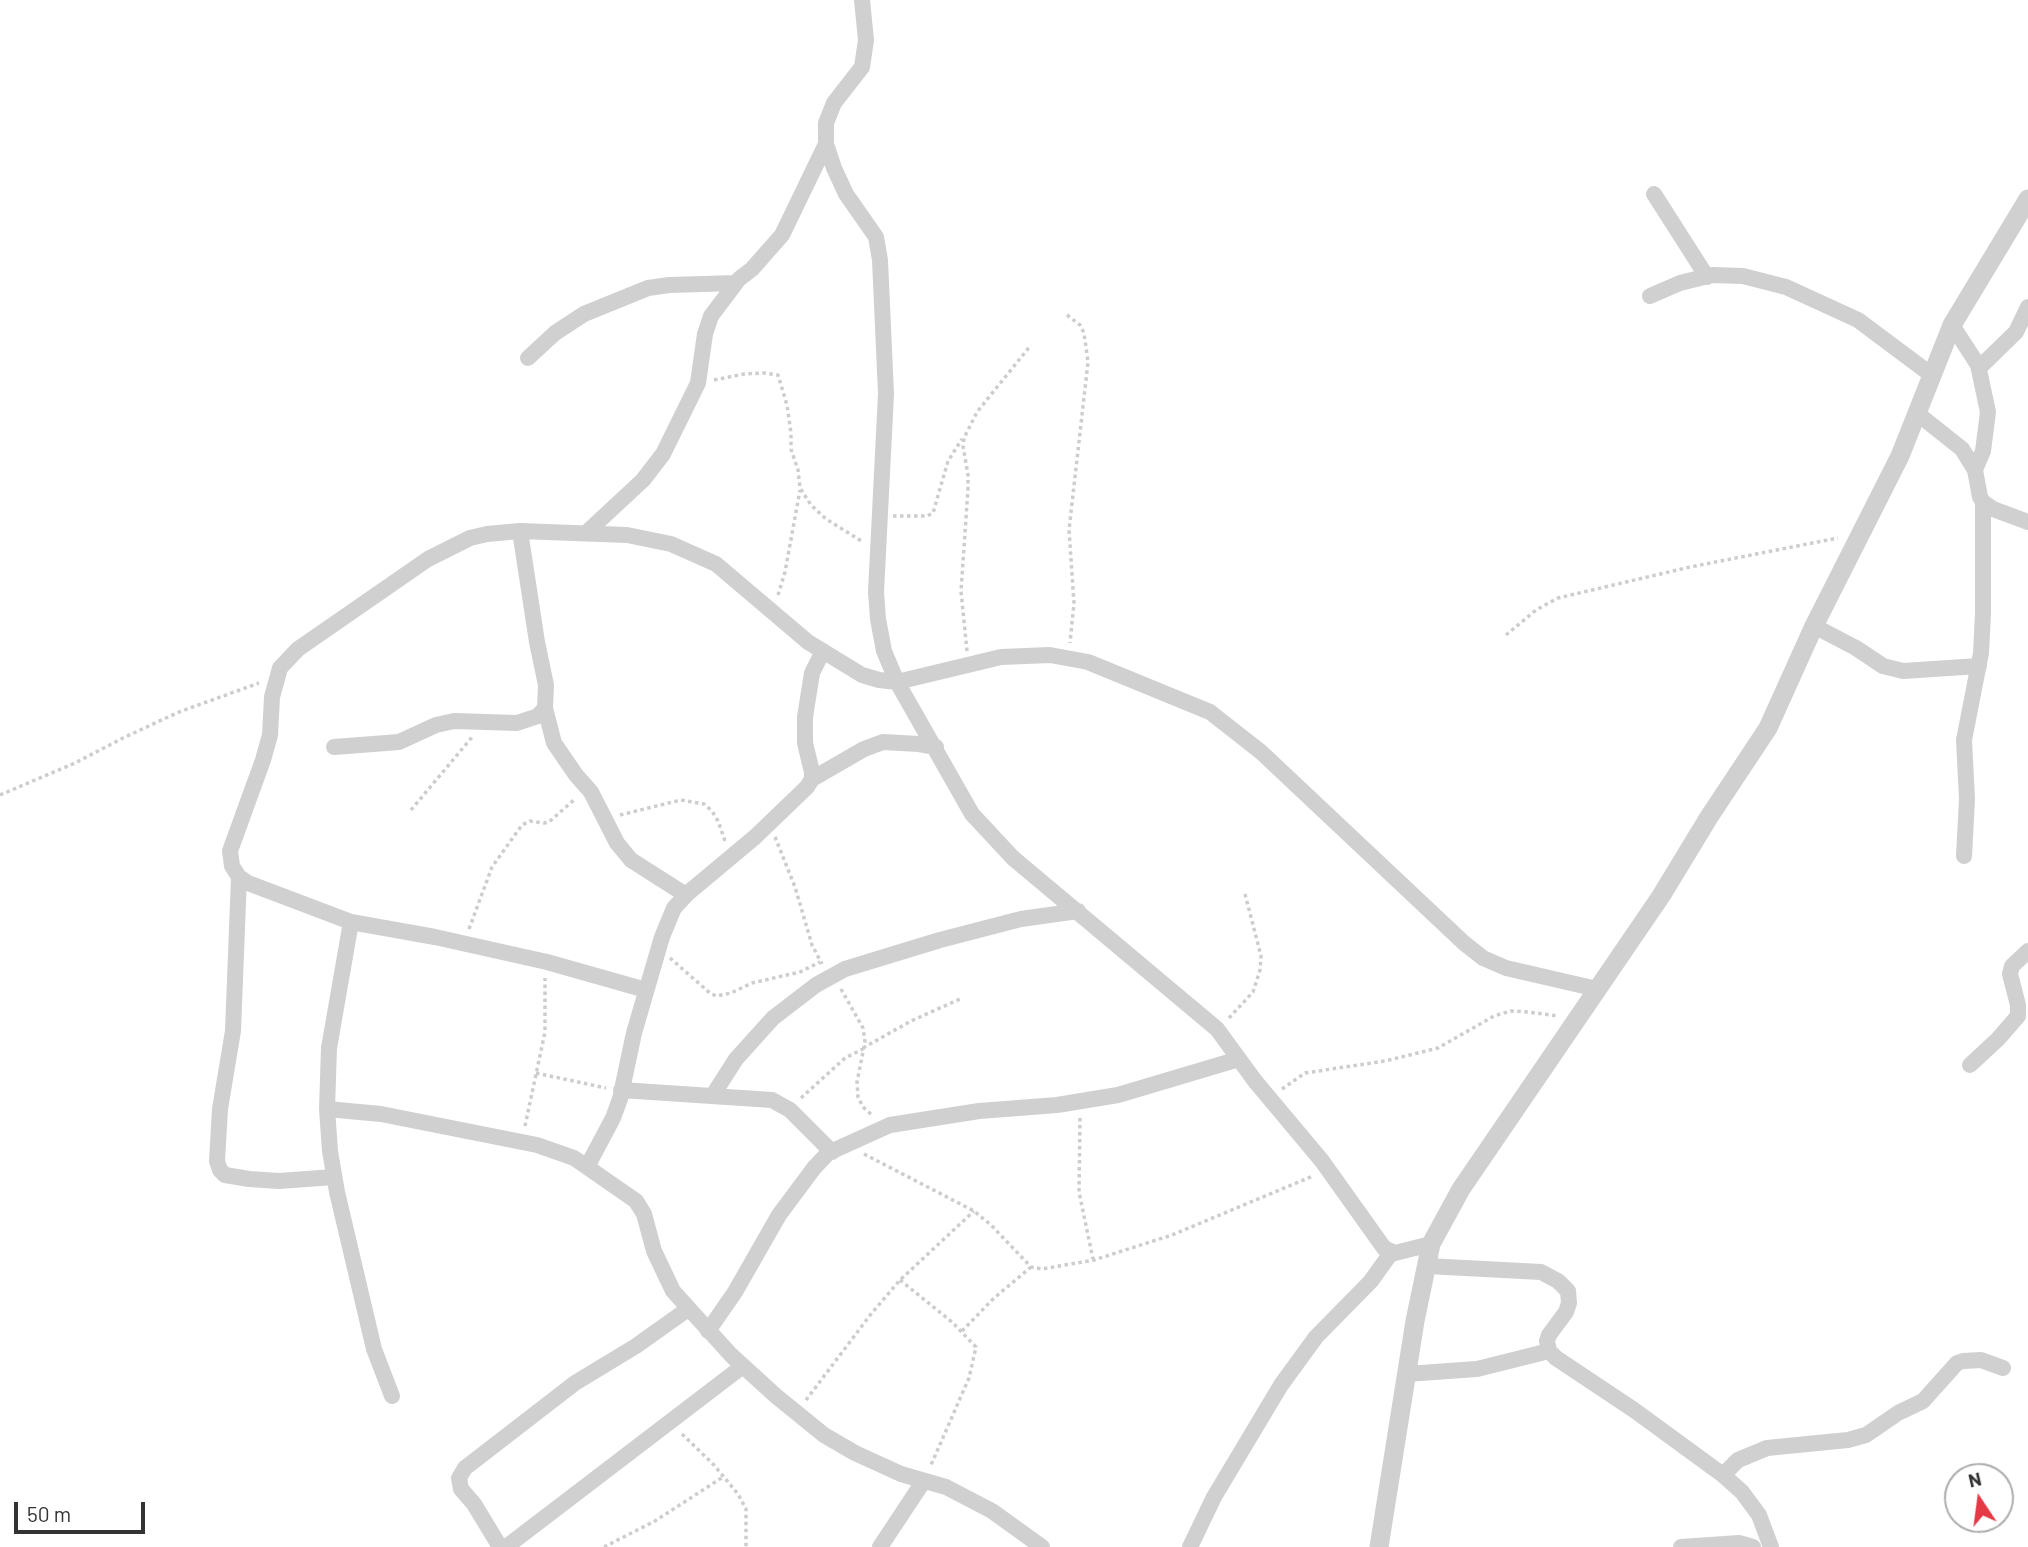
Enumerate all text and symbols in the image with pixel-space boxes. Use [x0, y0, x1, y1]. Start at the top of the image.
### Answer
north arrow [1944, 1463, 2014, 1533]
text: N [1966, 1466, 1983, 1492]
scale bar [18, 1488, 149, 1532]
text: 50 m [27, 1501, 71, 1526]

